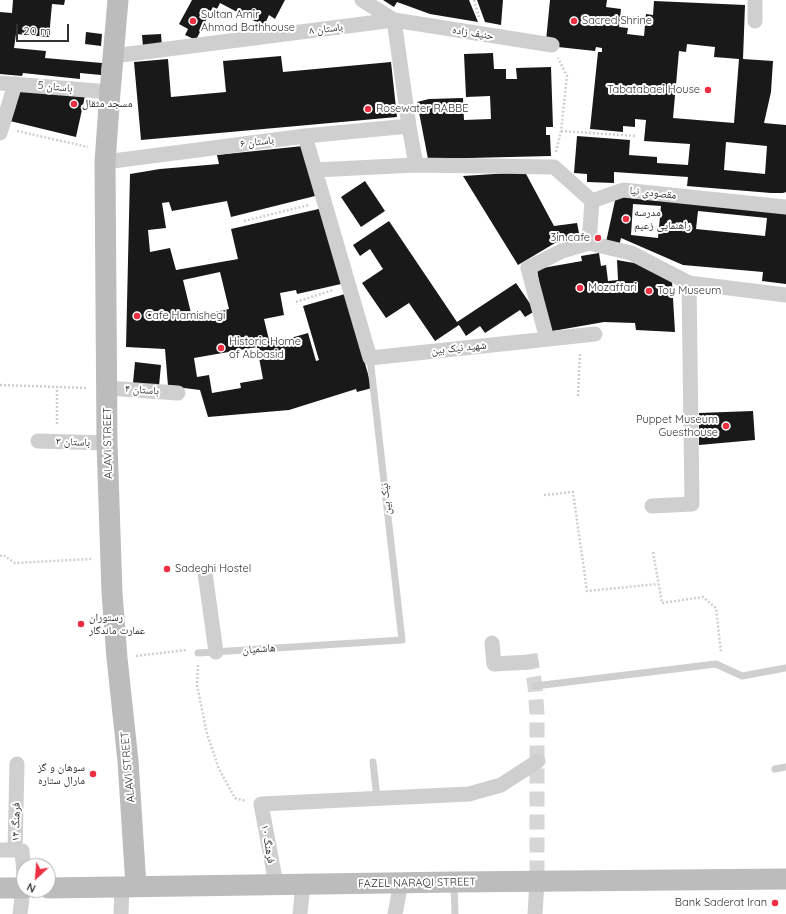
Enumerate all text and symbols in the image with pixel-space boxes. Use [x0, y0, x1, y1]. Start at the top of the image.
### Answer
place label: Sultan Amir Ahmad Bathhouse [201, 8, 295, 34]
place label: Sacred Shrine [582, 14, 652, 28]
scale bar [18, 16, 71, 42]
marker: Sultan Amir Ahmad Bathhouse [188, 16, 198, 26]
marker: Sacred Shrine [569, 16, 579, 26]
street label: باستان ۸ [308, 20, 344, 38]
text: 20 m [23, 23, 51, 38]
street label: حنیف زاده [451, 23, 495, 43]
street label: باستان 5 [37, 79, 73, 95]
place label: Tabatabaei House [607, 83, 700, 97]
marker: Tabatabaei House [703, 85, 713, 95]
place label: مسجد مثقال [82, 97, 132, 111]
marker: مسجد مثقال [69, 99, 79, 109]
place label: Rosewater RABBE [376, 102, 468, 116]
marker: Rosewater RABBE [363, 104, 373, 114]
street label: باستان ۶ [239, 133, 275, 151]
street label: مقصودی نیا [629, 184, 677, 202]
place label: مدرسه راهنمایی زعیم [634, 206, 691, 232]
marker: مدرسه راهنمایی زعیم [621, 214, 631, 224]
place label: 3in cafe [550, 231, 590, 245]
marker: 3in cafe [593, 233, 603, 243]
place label: Mozaffari [588, 281, 637, 295]
marker: Mozaffari [575, 283, 585, 293]
place label: Toy Museum [657, 284, 721, 298]
marker: Toy Museum [644, 286, 654, 296]
place label: Cafe Hamishegi [145, 309, 225, 323]
marker: Cafe Hamishegi [132, 311, 142, 321]
place label: Historic Home of Abbasid [229, 335, 301, 361]
street label: شهید نیک بین [431, 339, 487, 357]
marker: Historic Home of Abbasid [216, 343, 226, 353]
street label: باستان ۴ [124, 382, 160, 398]
street label: ALAVI STREET [101, 407, 115, 479]
place label: Puppet Museum Guesthouse [636, 413, 718, 439]
marker: Puppet Museum Guesthouse [721, 421, 731, 431]
street label: باستان ۳ [56, 435, 90, 449]
street label: نیک بین [378, 482, 394, 516]
place label: Sadeghi Hostel [175, 562, 251, 576]
marker: Sadeghi Hostel [162, 564, 172, 574]
place label: رستوران عمارت ماندگار [89, 611, 145, 637]
marker: رستوران عمارت ماندگار [76, 619, 86, 629]
street label: هاشمیان [242, 641, 276, 657]
street label: ALAVI STREET [118, 731, 138, 803]
place label: سوهان و گز مارال ستاره [38, 761, 85, 787]
marker: سوهان و گز مارال ستاره [88, 769, 98, 779]
street label: فرهنگ ۱۴ [9, 802, 23, 842]
street label: فرهنگ ۱۰ [258, 824, 278, 864]
north arrow [16, 858, 56, 898]
street label: FAZEL NARAQI STREET [358, 875, 476, 891]
text: N [24, 880, 38, 896]
place label: Bank Saderat Iran [675, 896, 767, 910]
marker: Bank Saderat Iran [770, 898, 780, 908]

